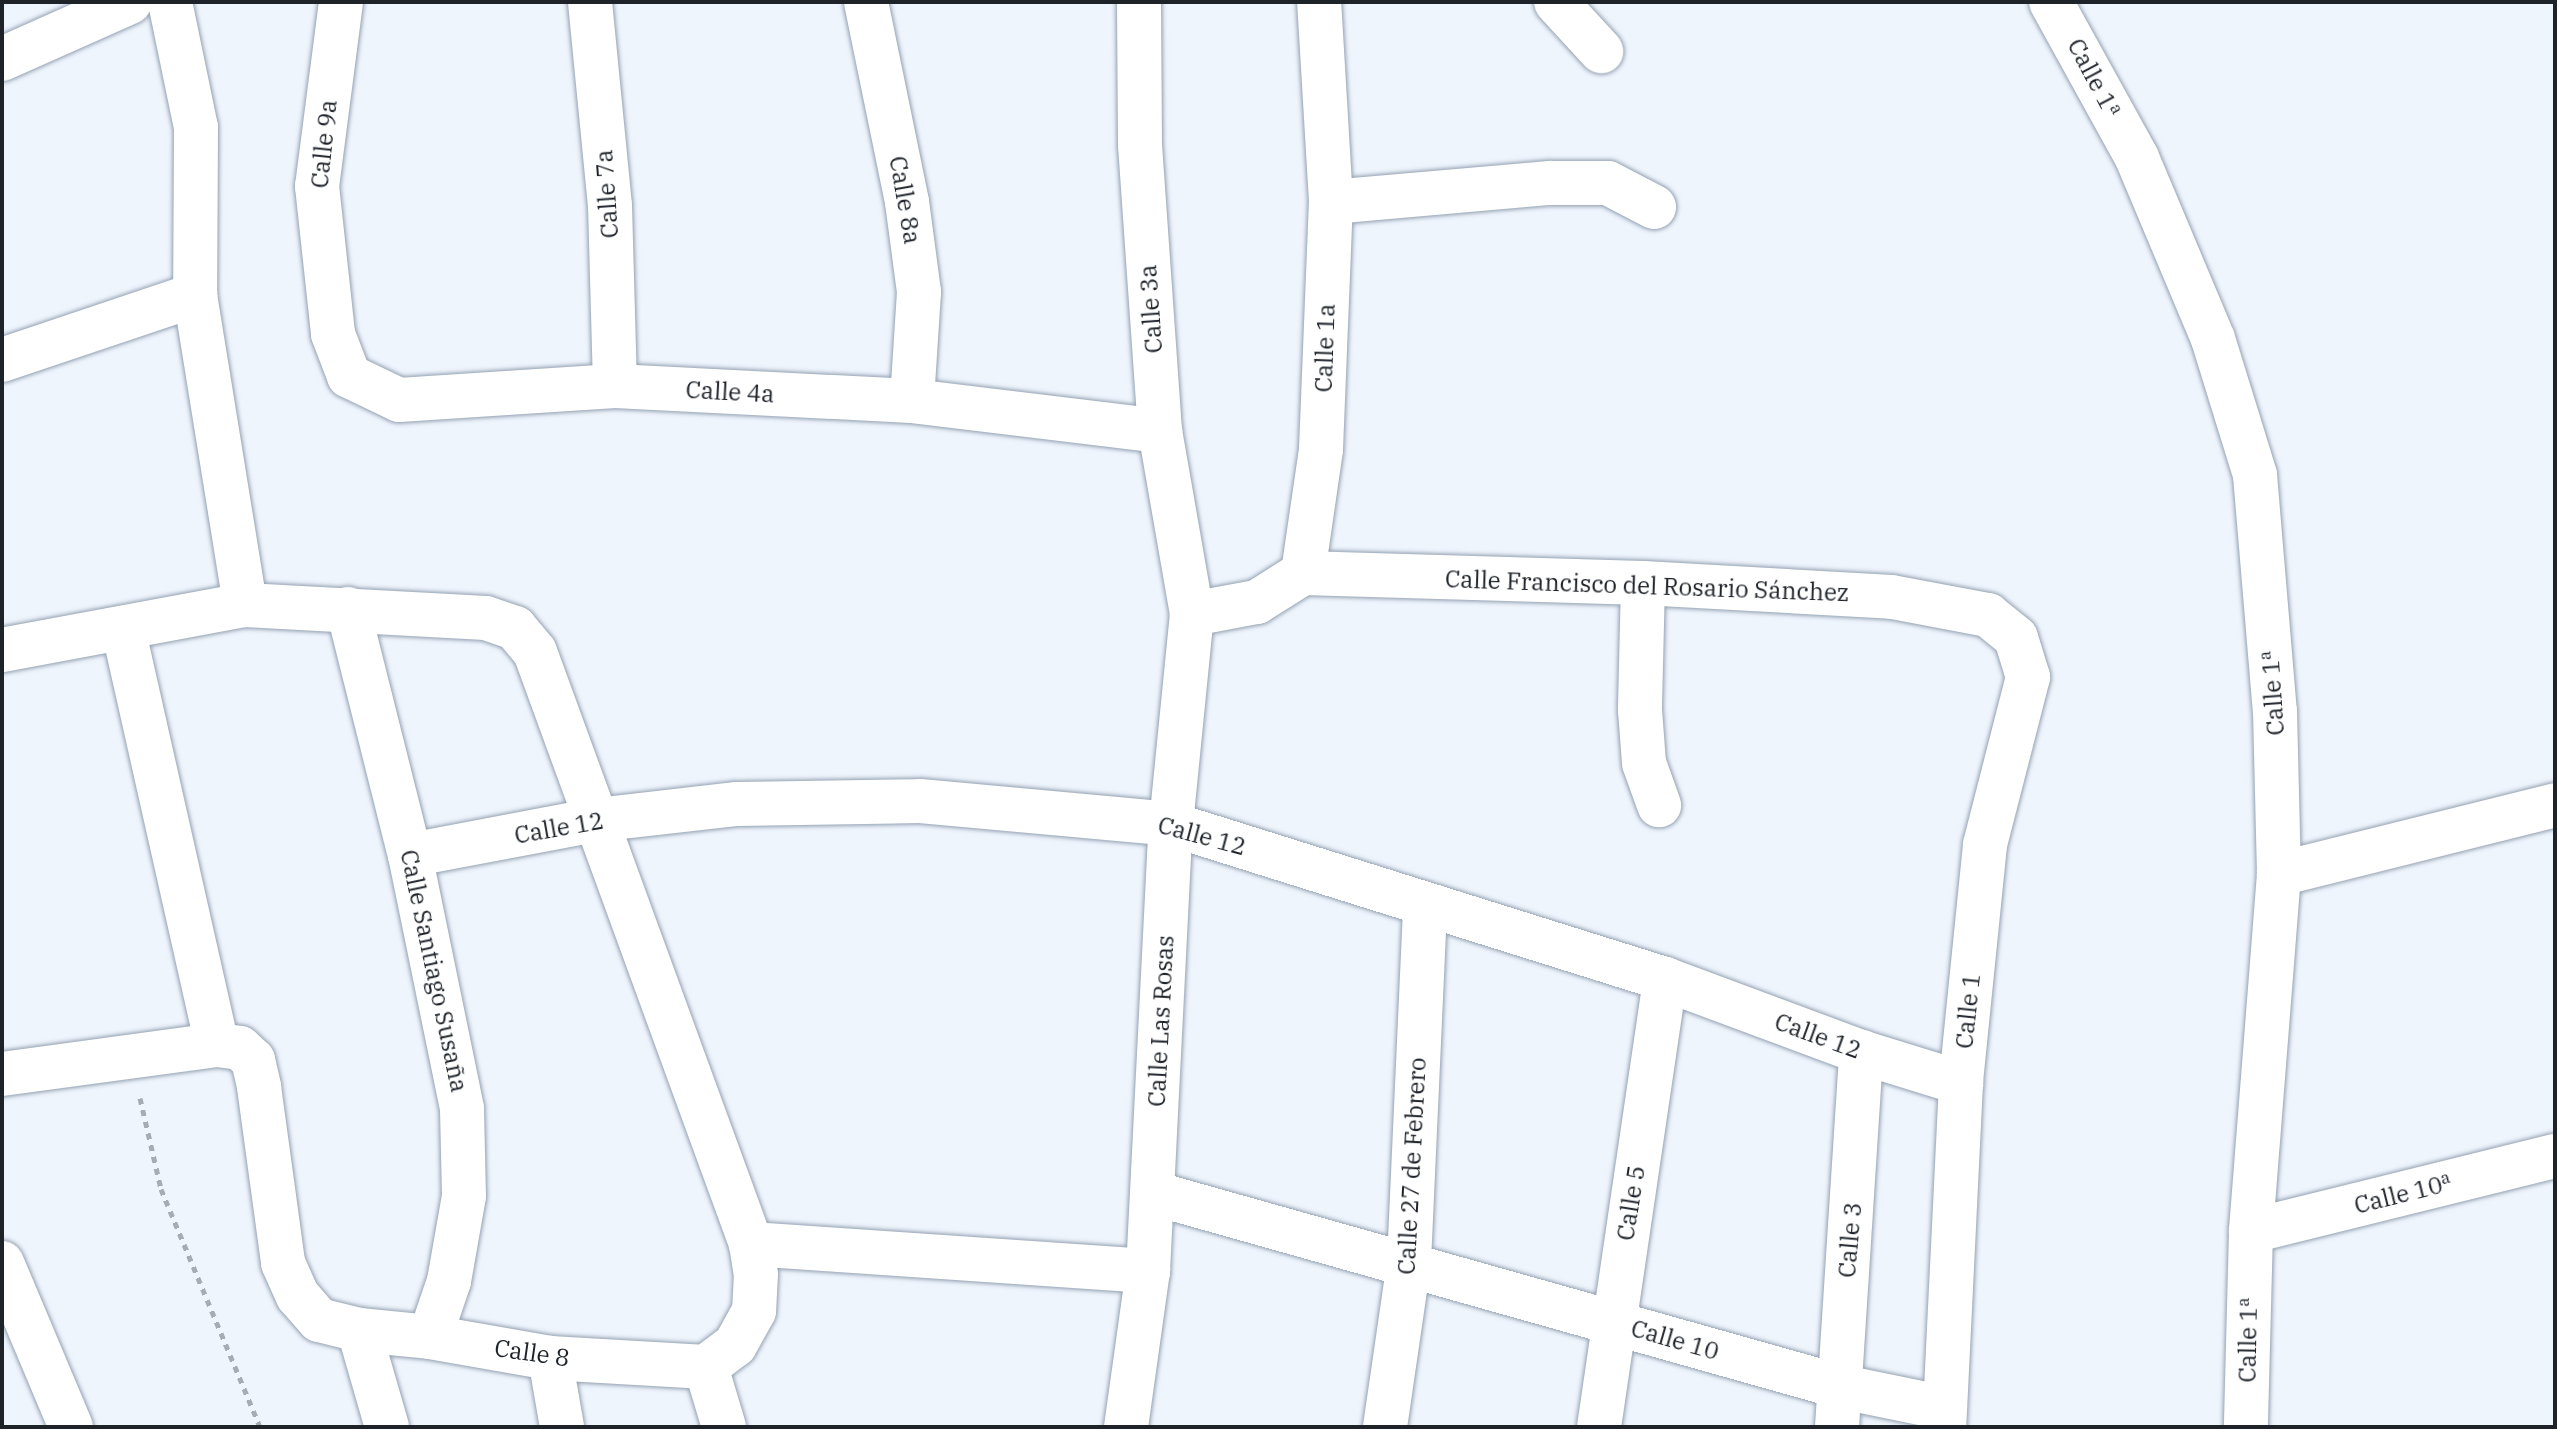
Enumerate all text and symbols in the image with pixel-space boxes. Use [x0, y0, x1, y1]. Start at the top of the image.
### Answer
street label: Calle 1ª [2061, 34, 2127, 122]
street label: Calle 9a [305, 98, 343, 190]
street label: Calle 7a [590, 149, 624, 239]
street label: Calle 8a [883, 154, 927, 246]
street label: Calle 3a [1134, 264, 1168, 354]
street label: Calle 1a [1309, 303, 1341, 393]
street label: Calle 4a [685, 375, 775, 409]
street label: Calle Francisco del Rosario Sánchez [1445, 565, 1849, 607]
street label: Calle 1ª [2256, 650, 2290, 736]
street label: Calle 12 [512, 806, 606, 850]
street label: Calle 12 [1155, 810, 1249, 862]
street label: Calle Santiago Susaña [394, 847, 474, 1095]
street label: Calle Las Rosas [1142, 934, 1180, 1108]
street label: Calle 1 [1950, 972, 1986, 1050]
street label: Calle 12 [1771, 1007, 1865, 1065]
street label: Calle 27 de Febrero [1392, 1057, 1432, 1275]
street label: Calle 5 [1611, 1163, 1651, 1243]
street label: Calle 10ª [2351, 1168, 2455, 1220]
street label: Calle 3 [1832, 1201, 1868, 1279]
street label: Calle 1ª [2233, 1297, 2263, 1383]
street label: Calle 10 [1628, 1314, 1722, 1366]
street label: Calle 8 [493, 1333, 571, 1373]

